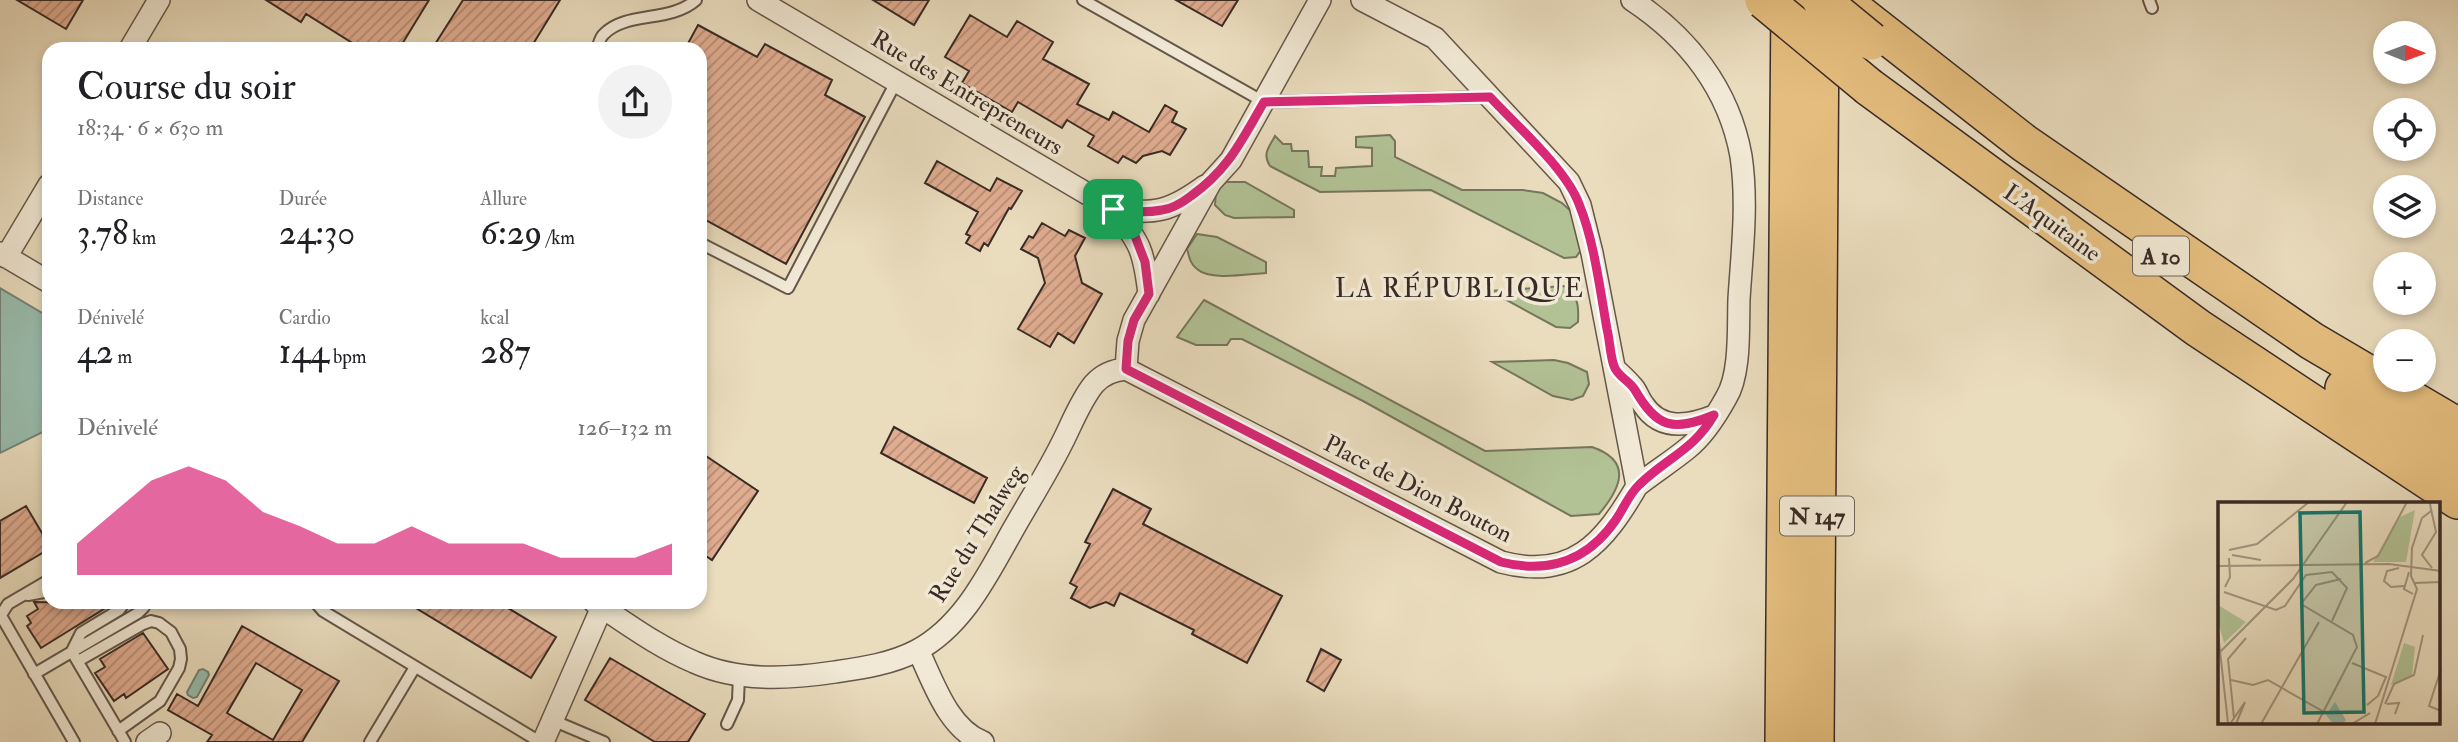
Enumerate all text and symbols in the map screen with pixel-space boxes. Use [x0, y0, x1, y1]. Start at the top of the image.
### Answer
north arrow [2373, 21, 2436, 84]
map controls [2373, 21, 2436, 392]
street label: Rue des Entrepreneurs [865, 23, 1069, 163]
text: Course du soir [77, 63, 296, 111]
button: share [598, 65, 672, 139]
button: locate [2373, 98, 2436, 161]
text: 18:34 · 6 × 630 m [77, 113, 223, 142]
button: layers [2373, 175, 2436, 238]
street label: L'Aquitaine [1997, 177, 2107, 269]
pin [1083, 179, 1143, 239]
text: Distance [77, 187, 143, 211]
text: Durée [279, 187, 327, 211]
text: Allure [480, 187, 527, 211]
icon: arrive [1094, 190, 1132, 228]
text: 3.78 [77, 211, 128, 255]
text: 24:30 [279, 211, 355, 255]
text: 6:29 [480, 211, 542, 255]
text: km [128, 226, 156, 250]
text: /km [542, 226, 575, 250]
road number: A 10 [2133, 236, 2189, 276]
button: + [2373, 252, 2436, 315]
district label: LA RÉPUBLIQUE [1335, 271, 1585, 305]
text: Dénivelé [77, 306, 144, 330]
text: Cardio [279, 306, 331, 330]
text: kcal [480, 306, 509, 330]
button: − [2373, 329, 2436, 392]
text: 42 [77, 330, 114, 374]
text: 144 [279, 330, 329, 374]
text: 287 [480, 330, 531, 374]
text: m [114, 345, 132, 369]
text: bpm [329, 345, 367, 369]
text: Dénivelé [77, 413, 158, 442]
text: 126–132 m [578, 413, 672, 442]
street label: Place de Dion Bouton [1318, 428, 1518, 550]
street label: Rue du Thalweg [922, 458, 1032, 609]
road number: N 147 [1780, 496, 1854, 536]
inset map [2218, 502, 2440, 724]

